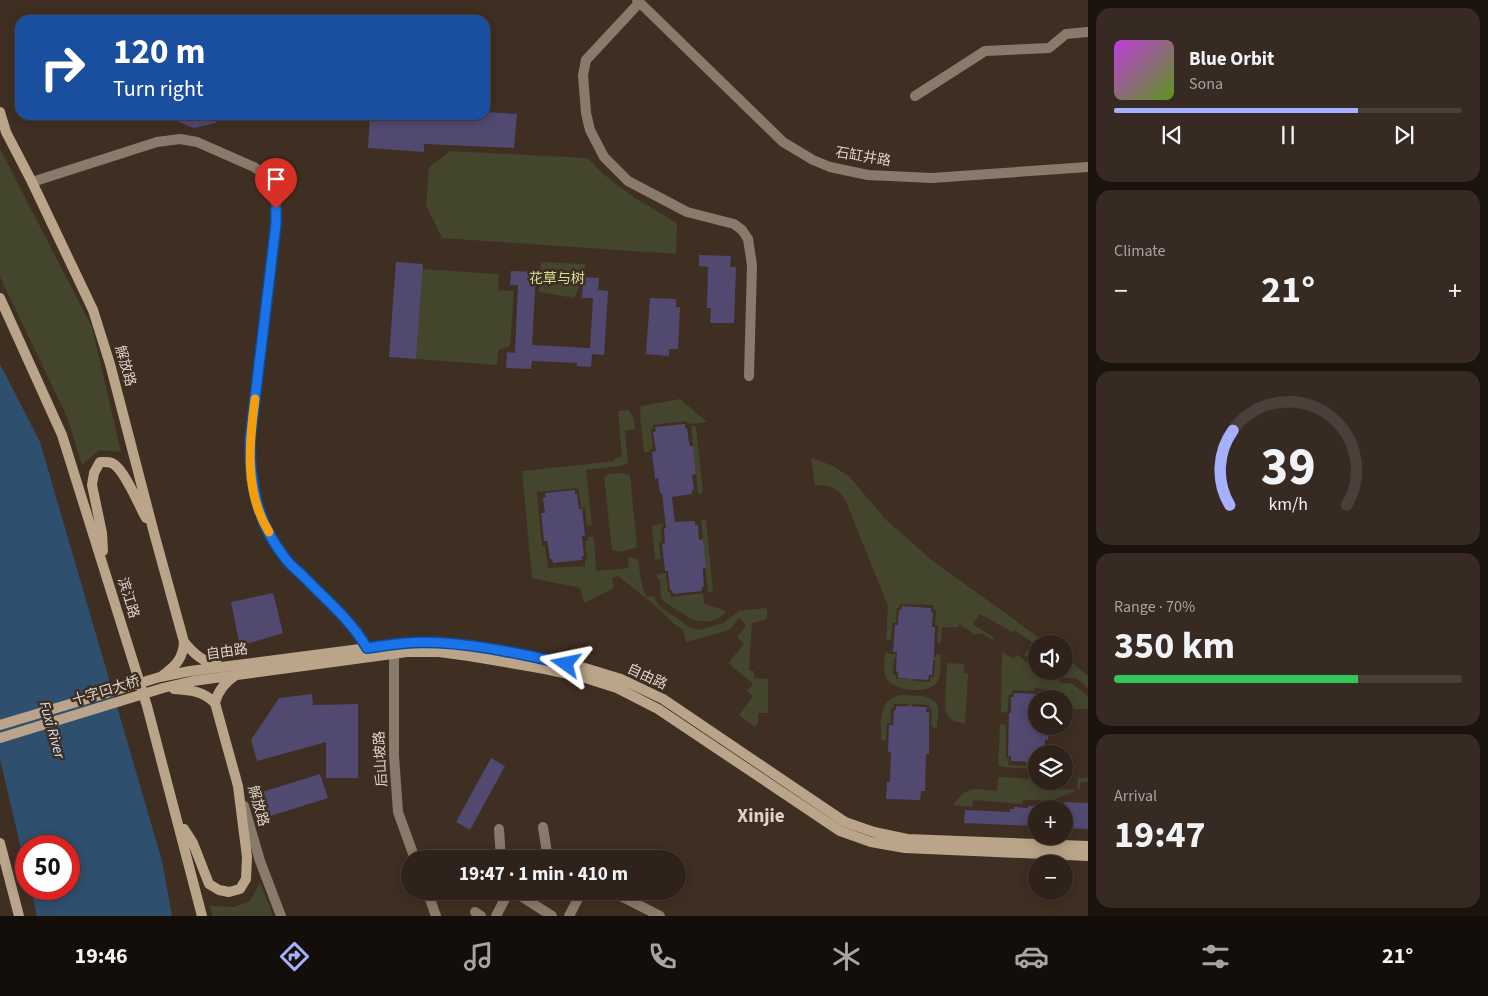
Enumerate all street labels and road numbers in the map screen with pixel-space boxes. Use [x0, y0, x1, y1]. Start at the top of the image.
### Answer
street label: 石缸井路 [834, 143, 892, 171]
street label: 解放路 [110, 343, 140, 389]
street label: 滨江路 [112, 575, 144, 621]
street label: 自由路 [205, 639, 249, 665]
street label: 自由路 [624, 659, 670, 695]
street label: 十字口大桥 [70, 671, 142, 711]
street label: 后山坡路 [370, 731, 392, 787]
street label: 解放路 [243, 783, 273, 829]

